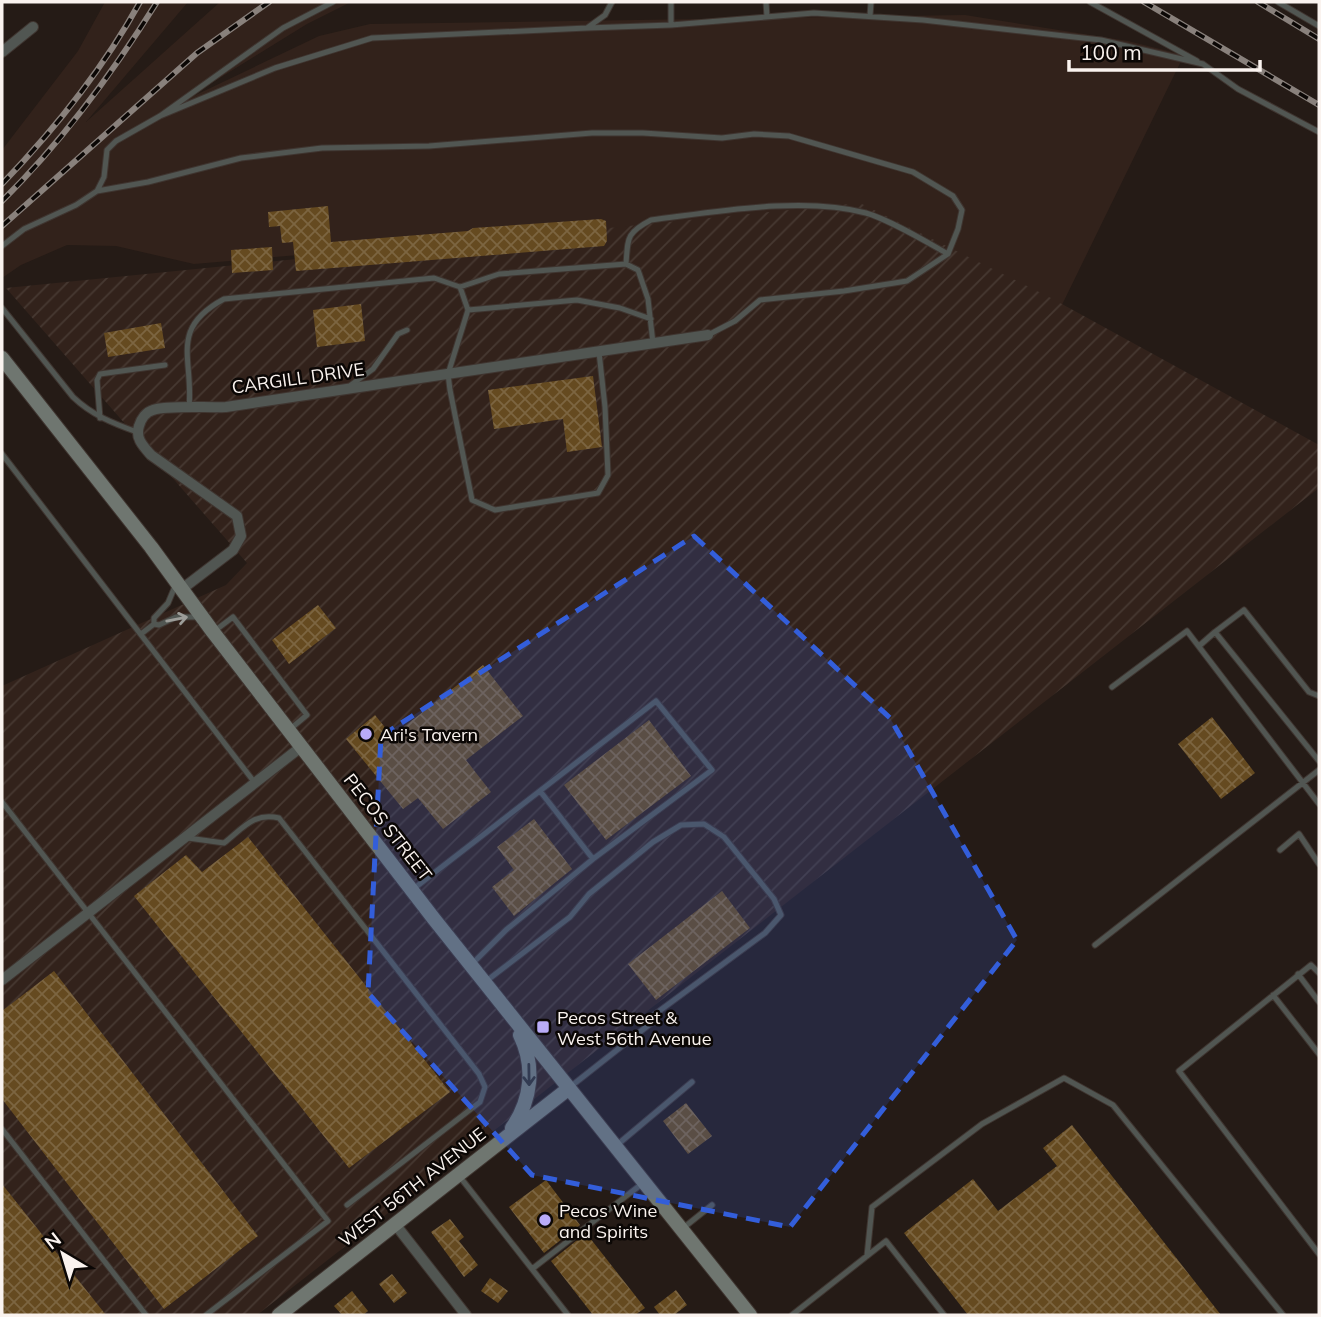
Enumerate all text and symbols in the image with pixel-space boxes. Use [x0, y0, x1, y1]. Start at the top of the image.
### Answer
scale bar [1069, 28, 1260, 72]
text: 100 m [1080, 39, 1142, 65]
street label: CARGILL DRIVE [230, 357, 366, 399]
one-way arrow [165, 611, 188, 625]
place label: Ari's Tavern [380, 723, 478, 746]
marker: Ari's Tavern [358, 726, 374, 742]
street label: PECOS STREET [339, 769, 437, 885]
place label: Pecos Street & West 56th Avenue [557, 1006, 711, 1050]
marker: Pecos Street & West 56th Avenue [535, 1019, 551, 1035]
one-way arrow [522, 1064, 536, 1087]
street label: WEST 56TH AVENUE [334, 1122, 490, 1252]
place label: Pecos Wine and Spirits [559, 1199, 657, 1243]
marker: Pecos Wine and Spirits [537, 1212, 553, 1228]
north arrow [28, 1219, 98, 1289]
text: N [39, 1227, 66, 1254]

